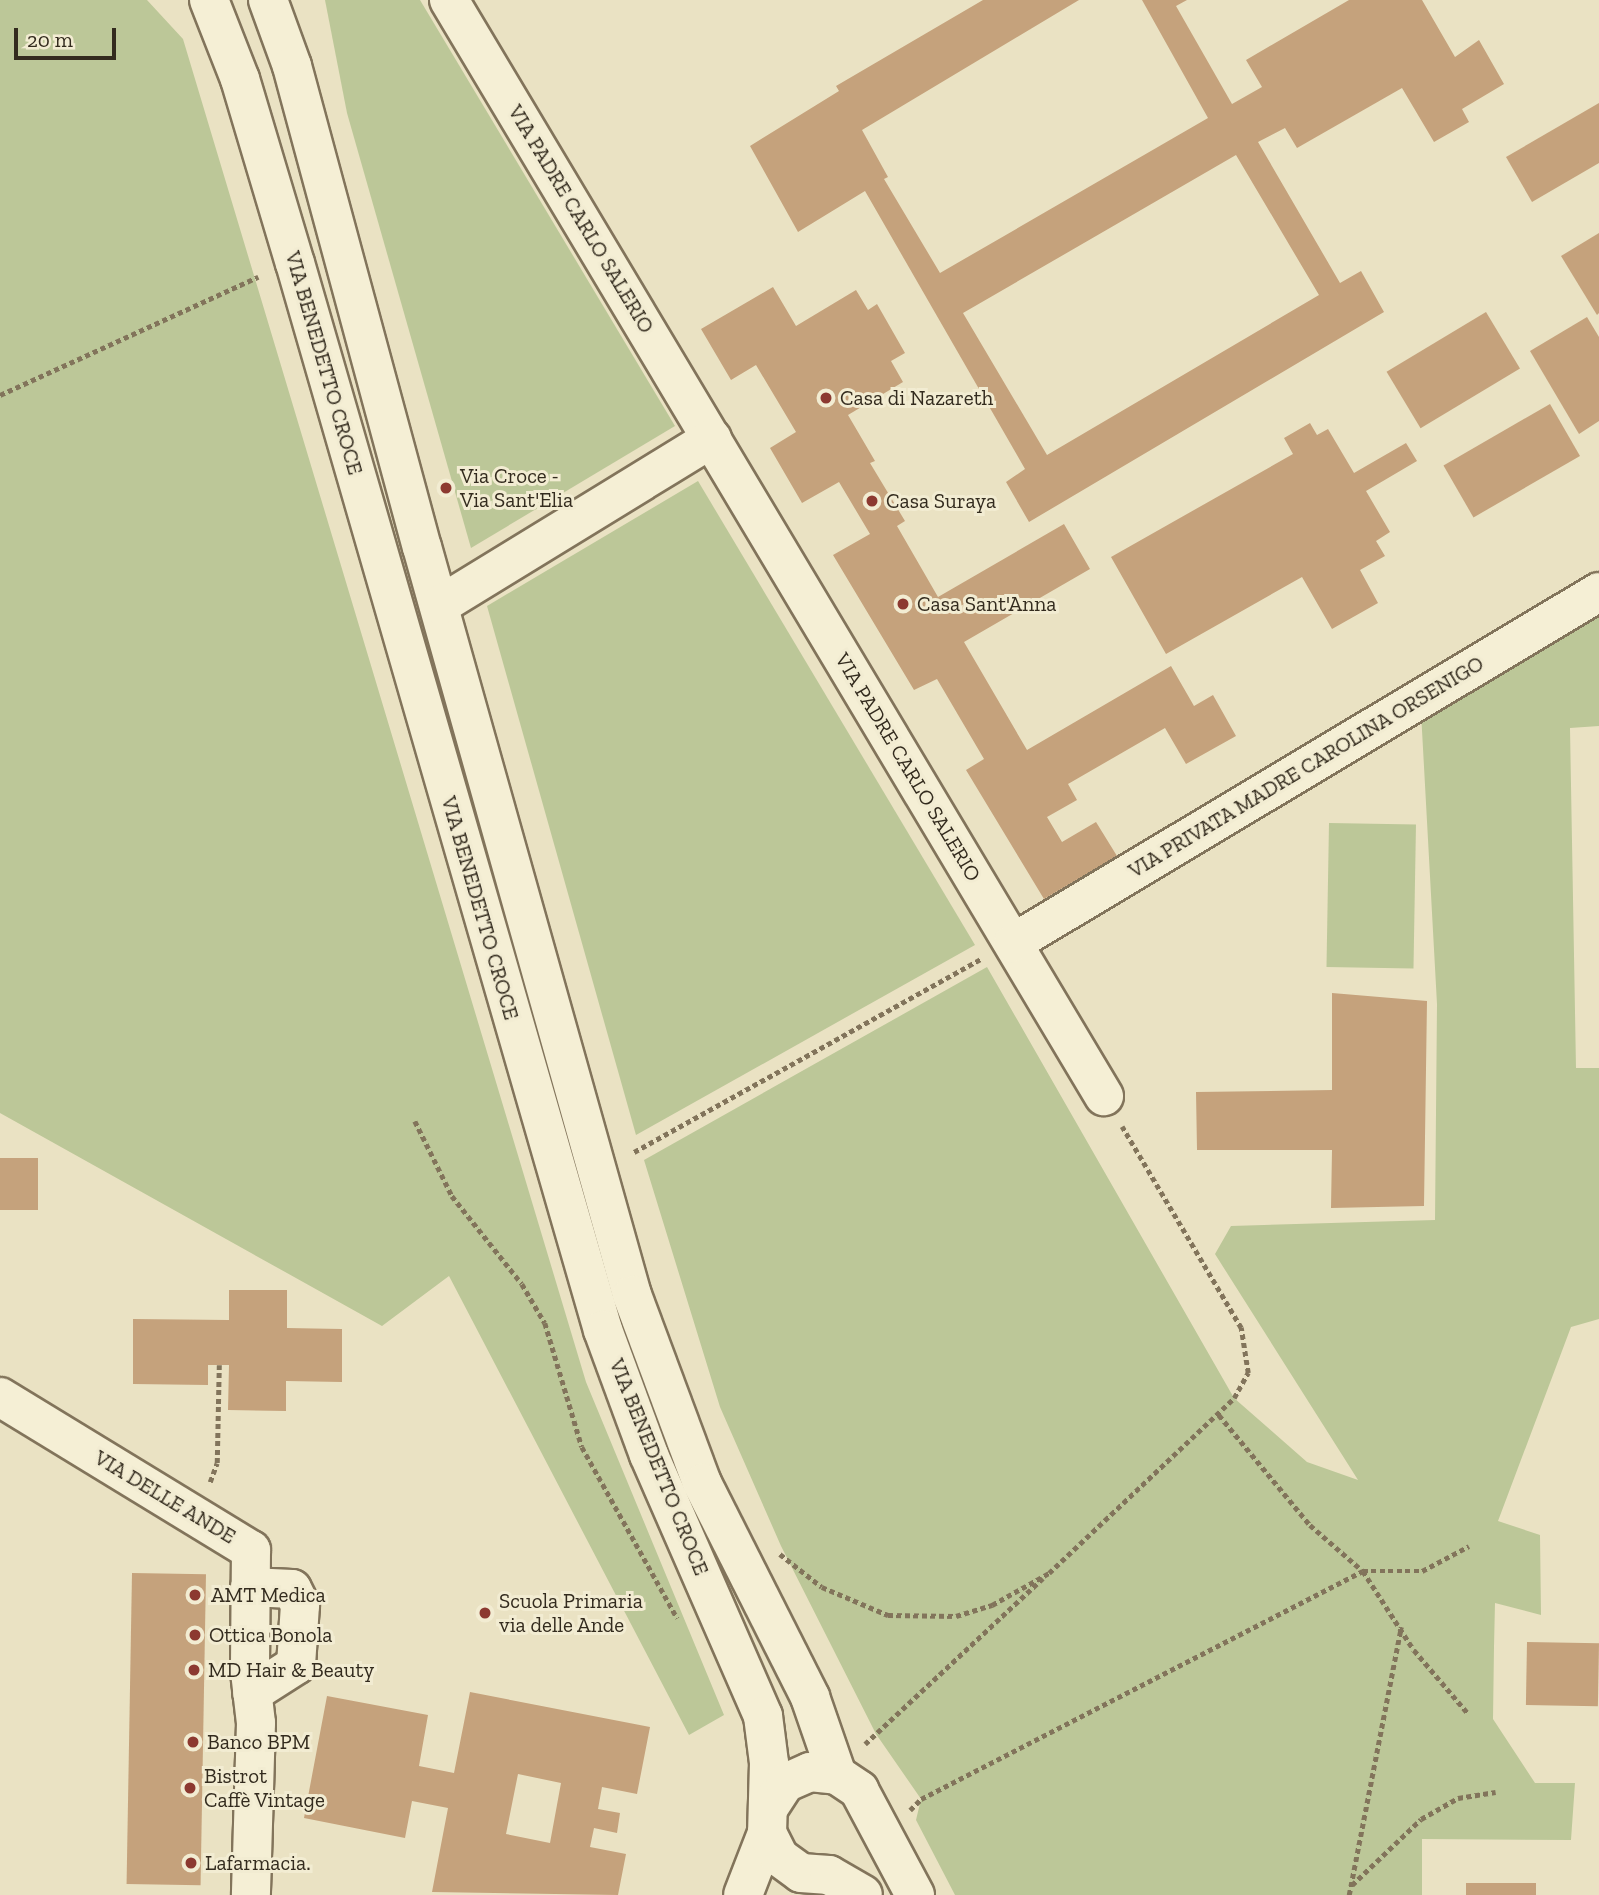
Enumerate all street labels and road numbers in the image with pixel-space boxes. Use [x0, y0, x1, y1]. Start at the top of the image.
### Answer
street label: VIA PADRE CARLO SALERIO [503, 100, 659, 338]
street label: VIA BENEDETTO CROCE [280, 248, 368, 478]
street label: VIA PADRE CARLO SALERIO [830, 648, 986, 886]
street label: VIA PRIVATA MADRE CAROLINA ORSENIGO [1123, 650, 1489, 884]
street label: VIA BENEDETTO CROCE [436, 793, 524, 1023]
street label: VIA BENEDETTO CROCE [604, 1355, 714, 1579]
street label: VIA DELLE ANDE [89, 1445, 241, 1549]

